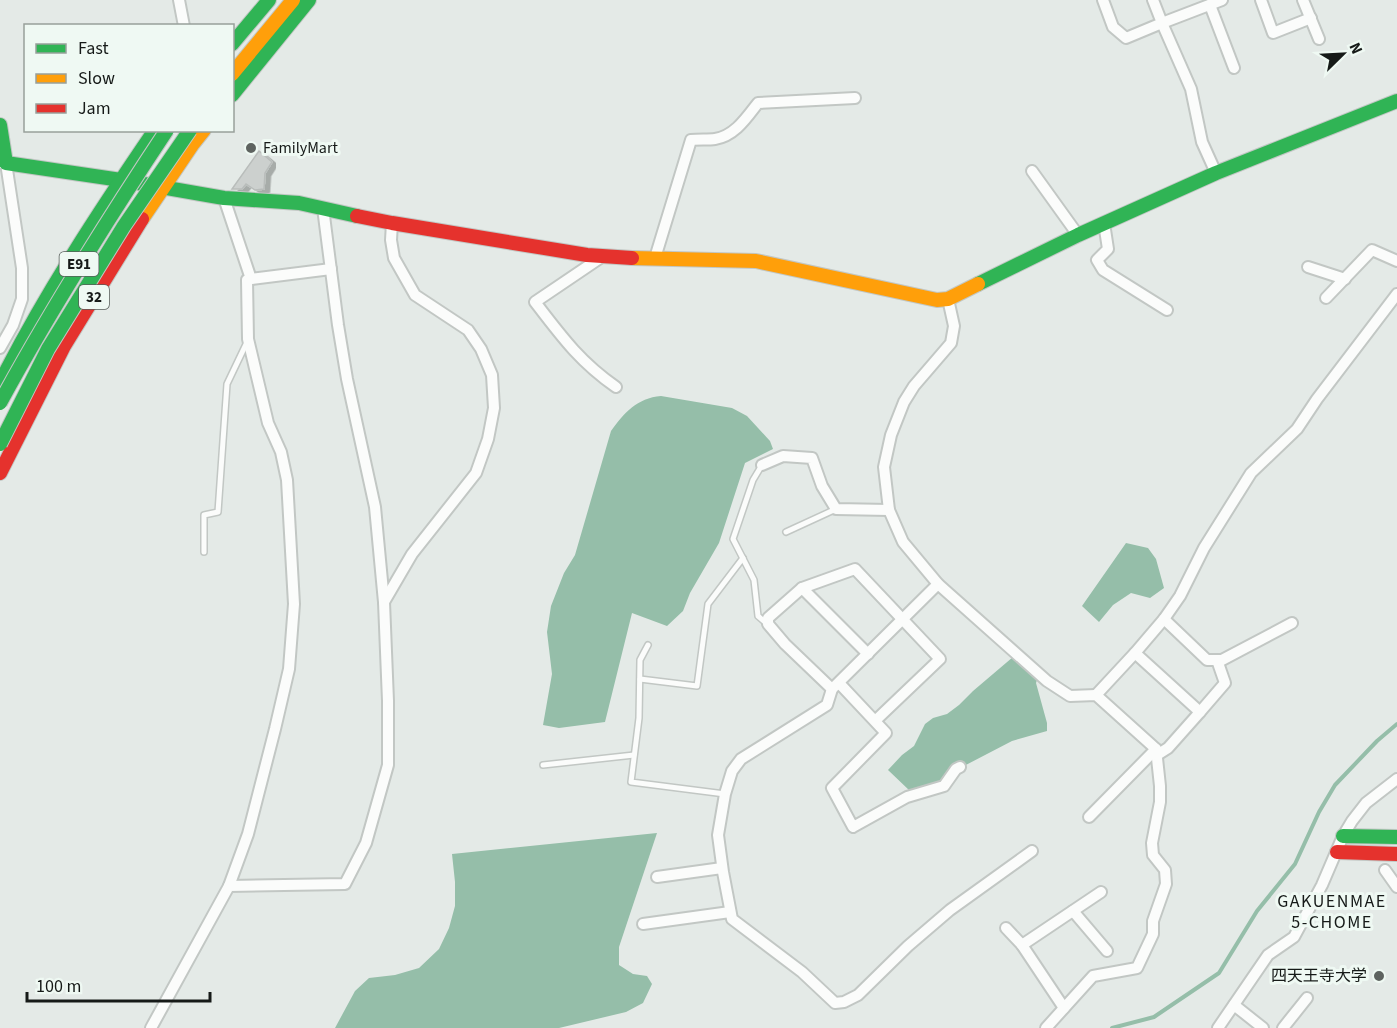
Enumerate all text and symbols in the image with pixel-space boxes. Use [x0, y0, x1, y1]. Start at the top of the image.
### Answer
legend [24, 24, 234, 132]
north arrow [1313, 24, 1373, 84]
text: Fast [78, 36, 109, 61]
text: N [1344, 39, 1368, 58]
text: Slow [78, 66, 115, 91]
text: Jam [78, 96, 111, 121]
place label: FamilyMart [263, 137, 338, 159]
marker: FamilyMart [244, 141, 258, 155]
road number: E91 [60, 252, 98, 276]
road number: 32 [79, 285, 109, 309]
district label: GAKUENMAE 5-CHOME [1277, 889, 1387, 935]
scale bar [27, 965, 210, 1003]
place label: 四天王寺大学 [1271, 965, 1367, 987]
marker: 四天王寺大学 [1372, 969, 1386, 983]
text: 100 m [36, 974, 81, 999]

